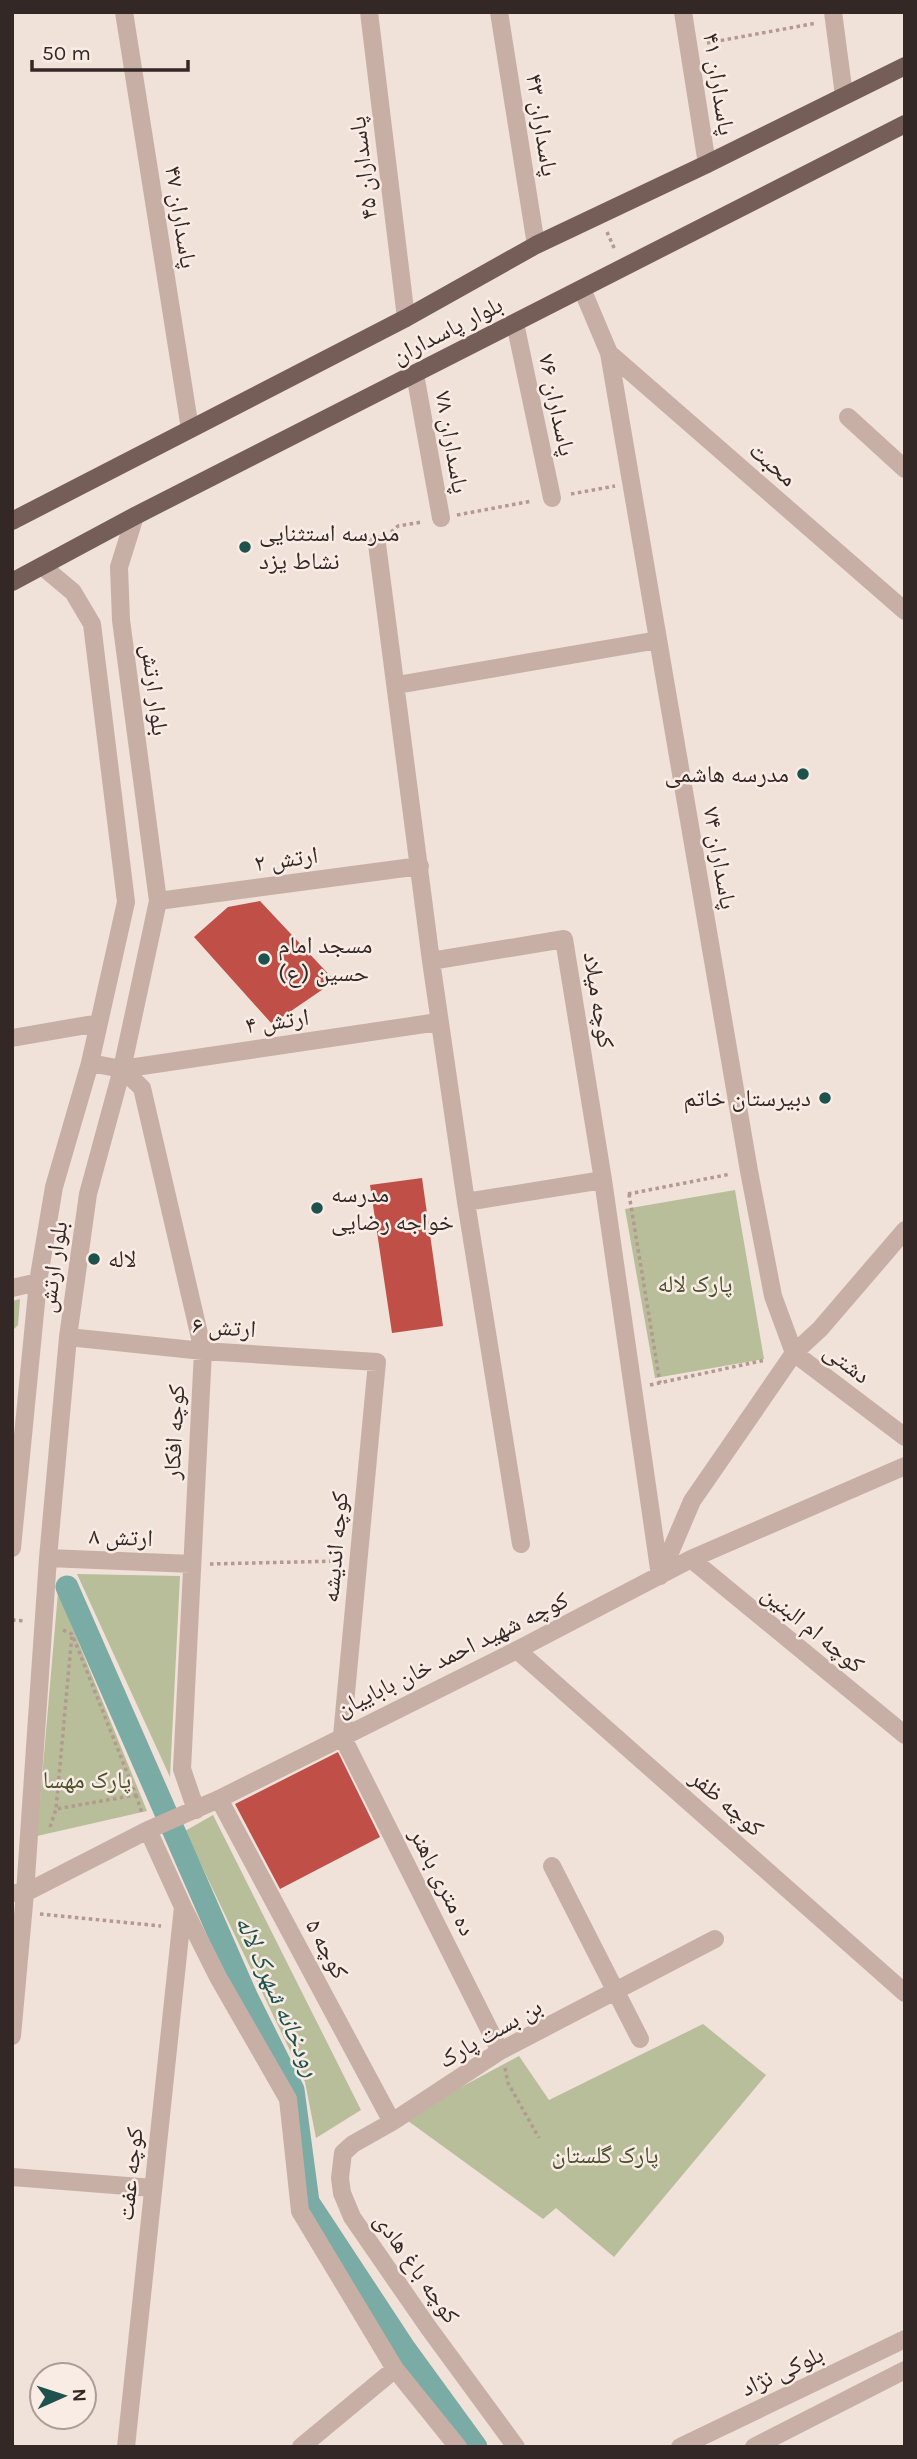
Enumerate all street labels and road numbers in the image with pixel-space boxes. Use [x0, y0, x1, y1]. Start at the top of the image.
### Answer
street label: پاسداران ۴۱ [697, 31, 741, 137]
street label: پاسداران ۴۳ [520, 72, 564, 178]
street label: پاسداران ۴۵ [343, 115, 383, 221]
street label: پاسداران ۴۷ [159, 164, 203, 270]
street label: بلوار پاسداران [387, 290, 507, 370]
street label: پاسداران ۷۶ [532, 351, 581, 459]
street label: پاسداران ۷۸ [429, 389, 475, 495]
street label: محبت [744, 436, 802, 492]
street label: بلوار ارتش [135, 643, 175, 737]
street label: پاسداران ۷۴ [697, 805, 743, 911]
street label: ارتش ۲ [252, 841, 320, 877]
street label: کوچه میلاد [578, 950, 620, 1050]
street label: ارتش ۴ [243, 1003, 311, 1039]
street label: بلوار ارتش [33, 1219, 73, 1315]
street label: ارتش ۶ [191, 1311, 257, 1343]
street label: دشتی [818, 1337, 876, 1389]
street label: کوچه افکار [157, 1384, 190, 1481]
street label: کوچه اندیشه [316, 1490, 354, 1604]
street label: ارتش ۸ [88, 1522, 154, 1552]
street label: کوچه ام البنین [755, 1579, 870, 1680]
street label: کوچه شهید احمد خان باباییان [331, 1585, 573, 1722]
street label: کوچه ظفر [684, 1763, 769, 1842]
street label: ده متری باهنر [404, 1823, 482, 1940]
street label: کوچه ۵ [300, 1914, 354, 1984]
street label: بن بست پارک [433, 1992, 547, 2074]
street label: کوچه عفت [111, 2126, 149, 2222]
street label: کوچه باغ هادی [368, 2207, 465, 2329]
street label: بلوکی نژاد [736, 2340, 828, 2402]

